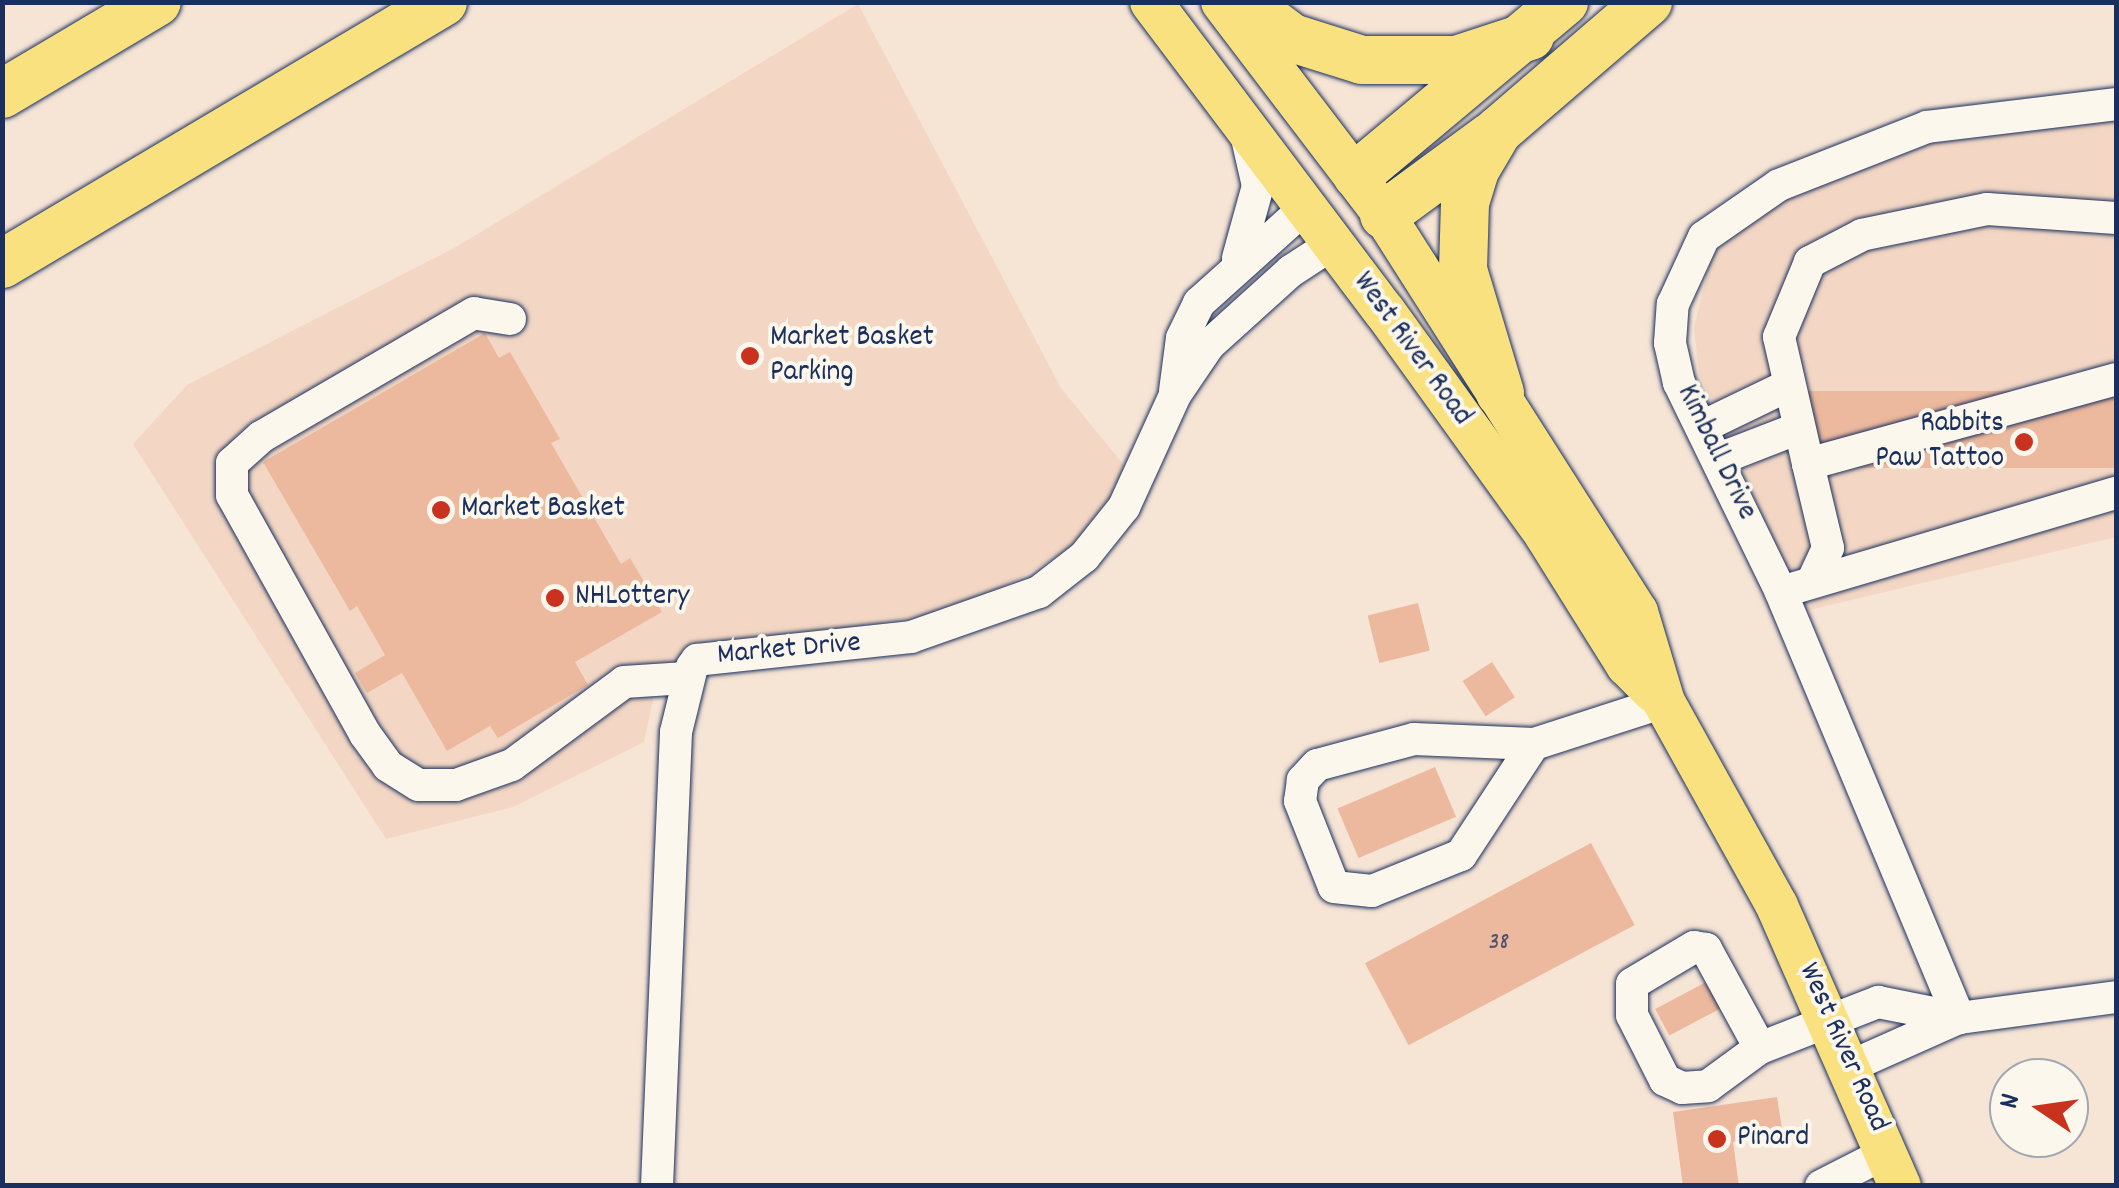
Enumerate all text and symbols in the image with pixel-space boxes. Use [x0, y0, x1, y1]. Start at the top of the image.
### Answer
street label: West River Road [1343, 266, 1479, 434]
place label: Market Basket Parking [770, 321, 934, 392]
marker: Market Basket Parking [739, 345, 761, 367]
street label: Kimball Drive [1667, 380, 1763, 526]
place label: Rabbits Paw Tattoo [1875, 407, 2004, 478]
marker: Rabbits Paw Tattoo [2013, 431, 2035, 453]
place label: Market Basket [461, 492, 625, 528]
marker: Market Basket [430, 499, 452, 521]
place label: NHLottery [575, 580, 689, 616]
marker: NHLottery [544, 587, 566, 609]
street label: Market Drive [716, 627, 862, 675]
house number: 38 [1488, 928, 1510, 958]
street label: West River Road [1789, 958, 1895, 1138]
north arrow [1989, 1058, 2089, 1158]
text: N [1991, 1090, 2033, 1113]
place label: Pinard [1737, 1121, 1809, 1157]
marker: Pinard [1706, 1128, 1728, 1150]

